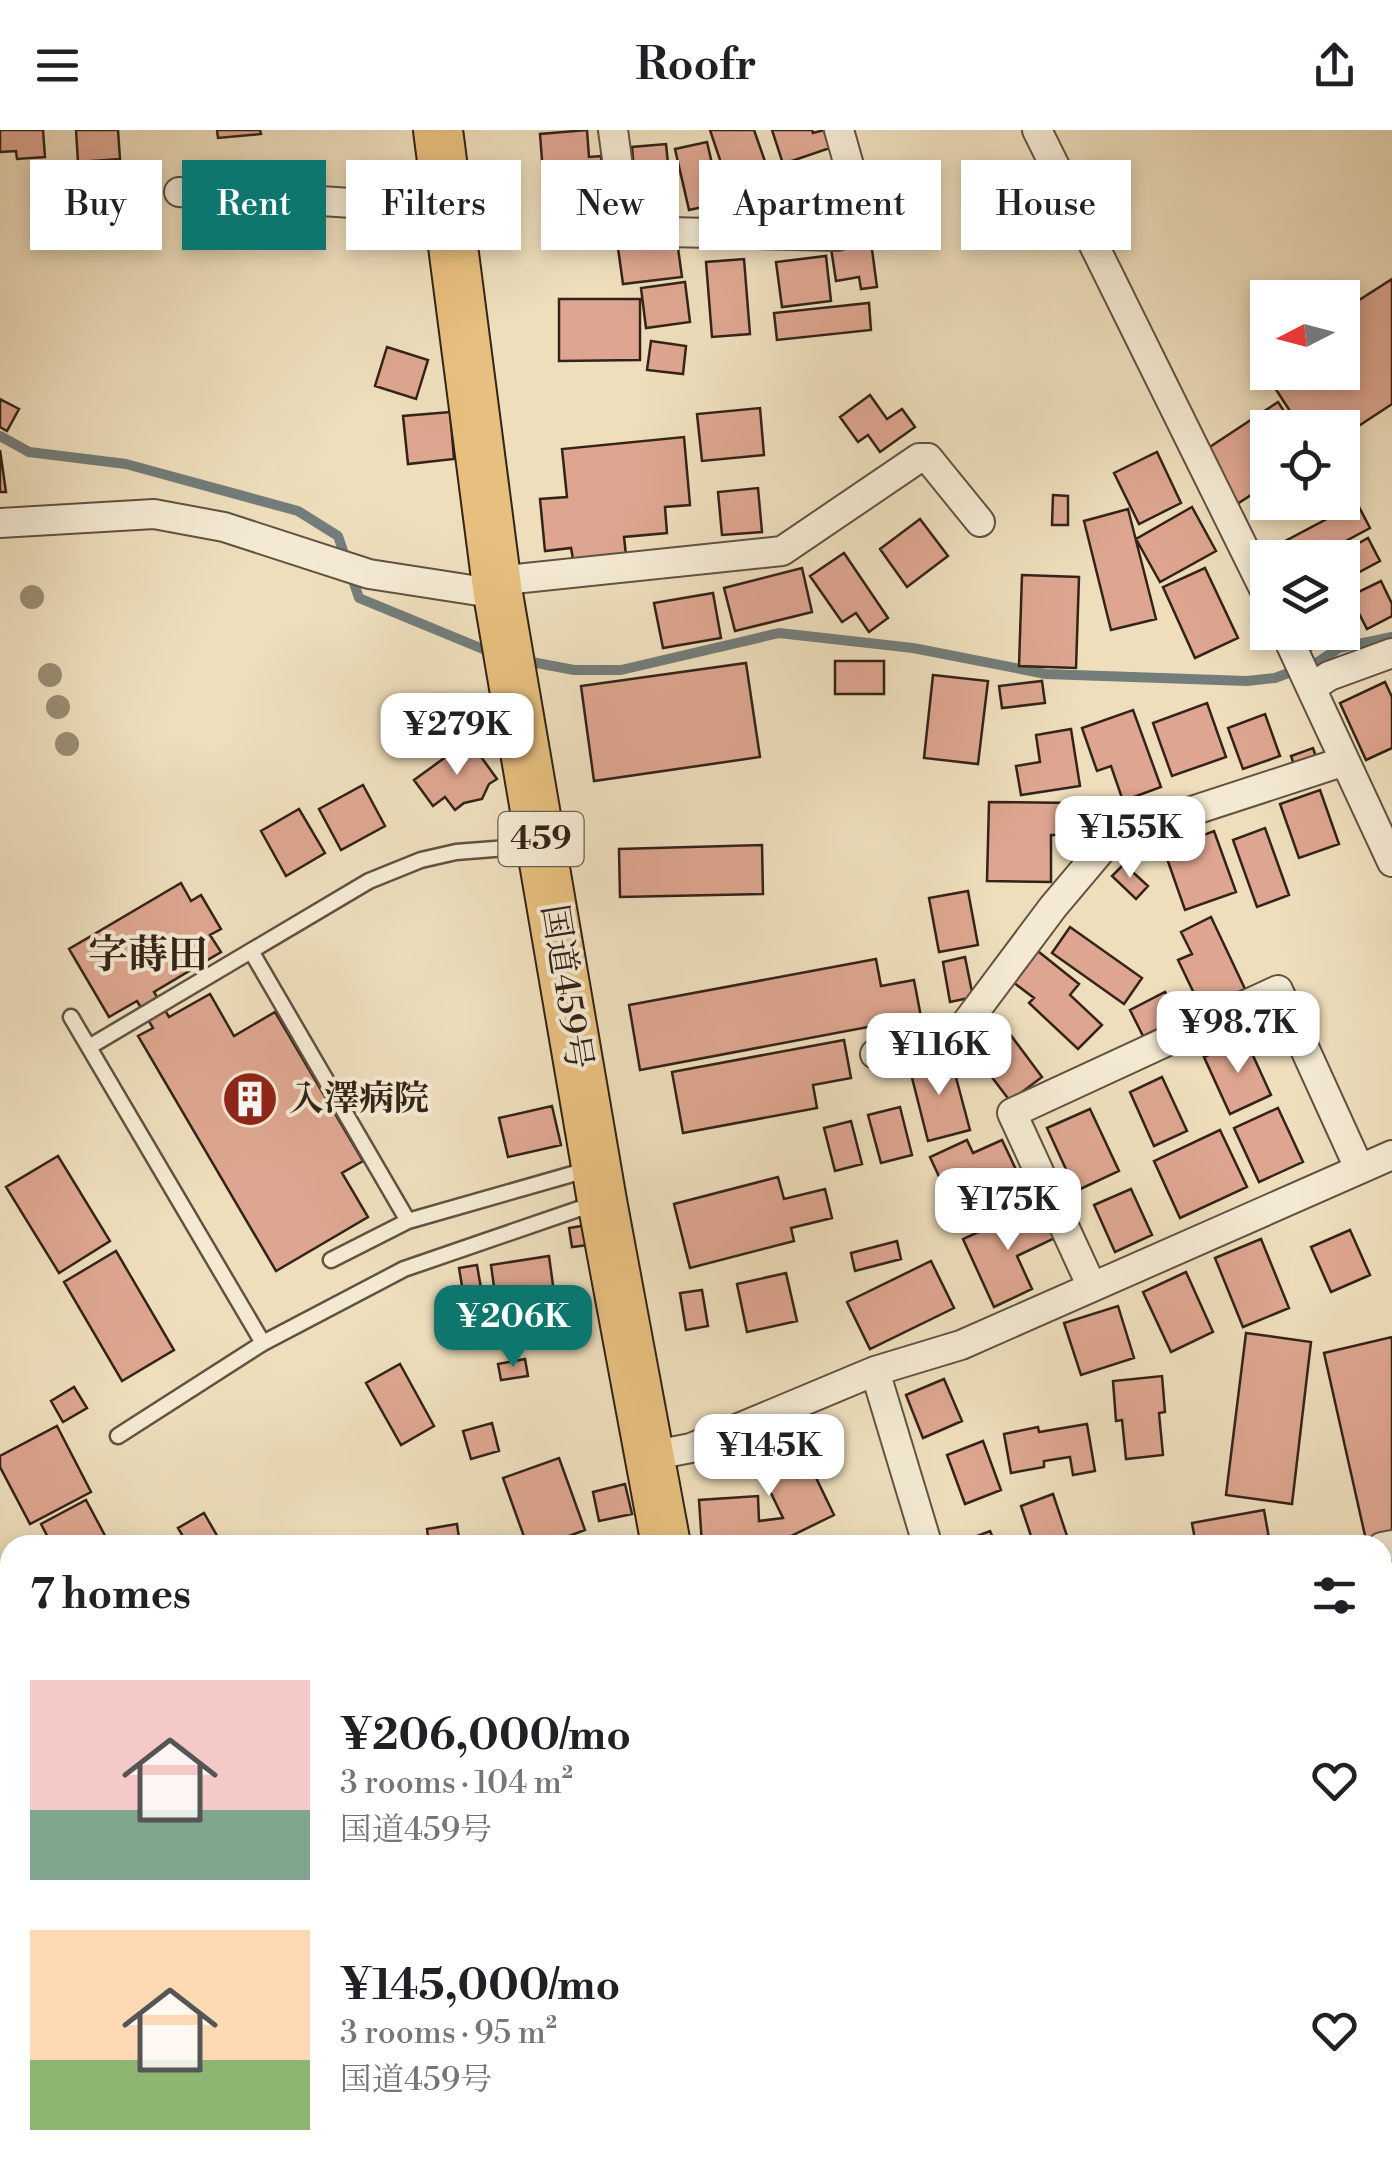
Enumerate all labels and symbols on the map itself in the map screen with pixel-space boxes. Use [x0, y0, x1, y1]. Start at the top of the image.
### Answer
north arrow [1250, 280, 1360, 390]
pin: ¥279K [387, 693, 527, 778]
pin: ¥155K [1060, 796, 1200, 881]
road number: 459 [498, 812, 584, 866]
street label: 国道459号 [532, 901, 600, 1073]
district label: 字蒔田 [88, 931, 208, 981]
pin: ¥98.7K [1157, 991, 1319, 1076]
pin: ¥116K [869, 1013, 1009, 1098]
building icon: 入澤病院 [220, 1069, 280, 1129]
place label: 入澤病院 [289, 1078, 429, 1121]
pin: ¥175K [938, 1168, 1078, 1253]
pin: ¥206K [443, 1285, 583, 1370]
pin: ¥145K [699, 1414, 839, 1499]

